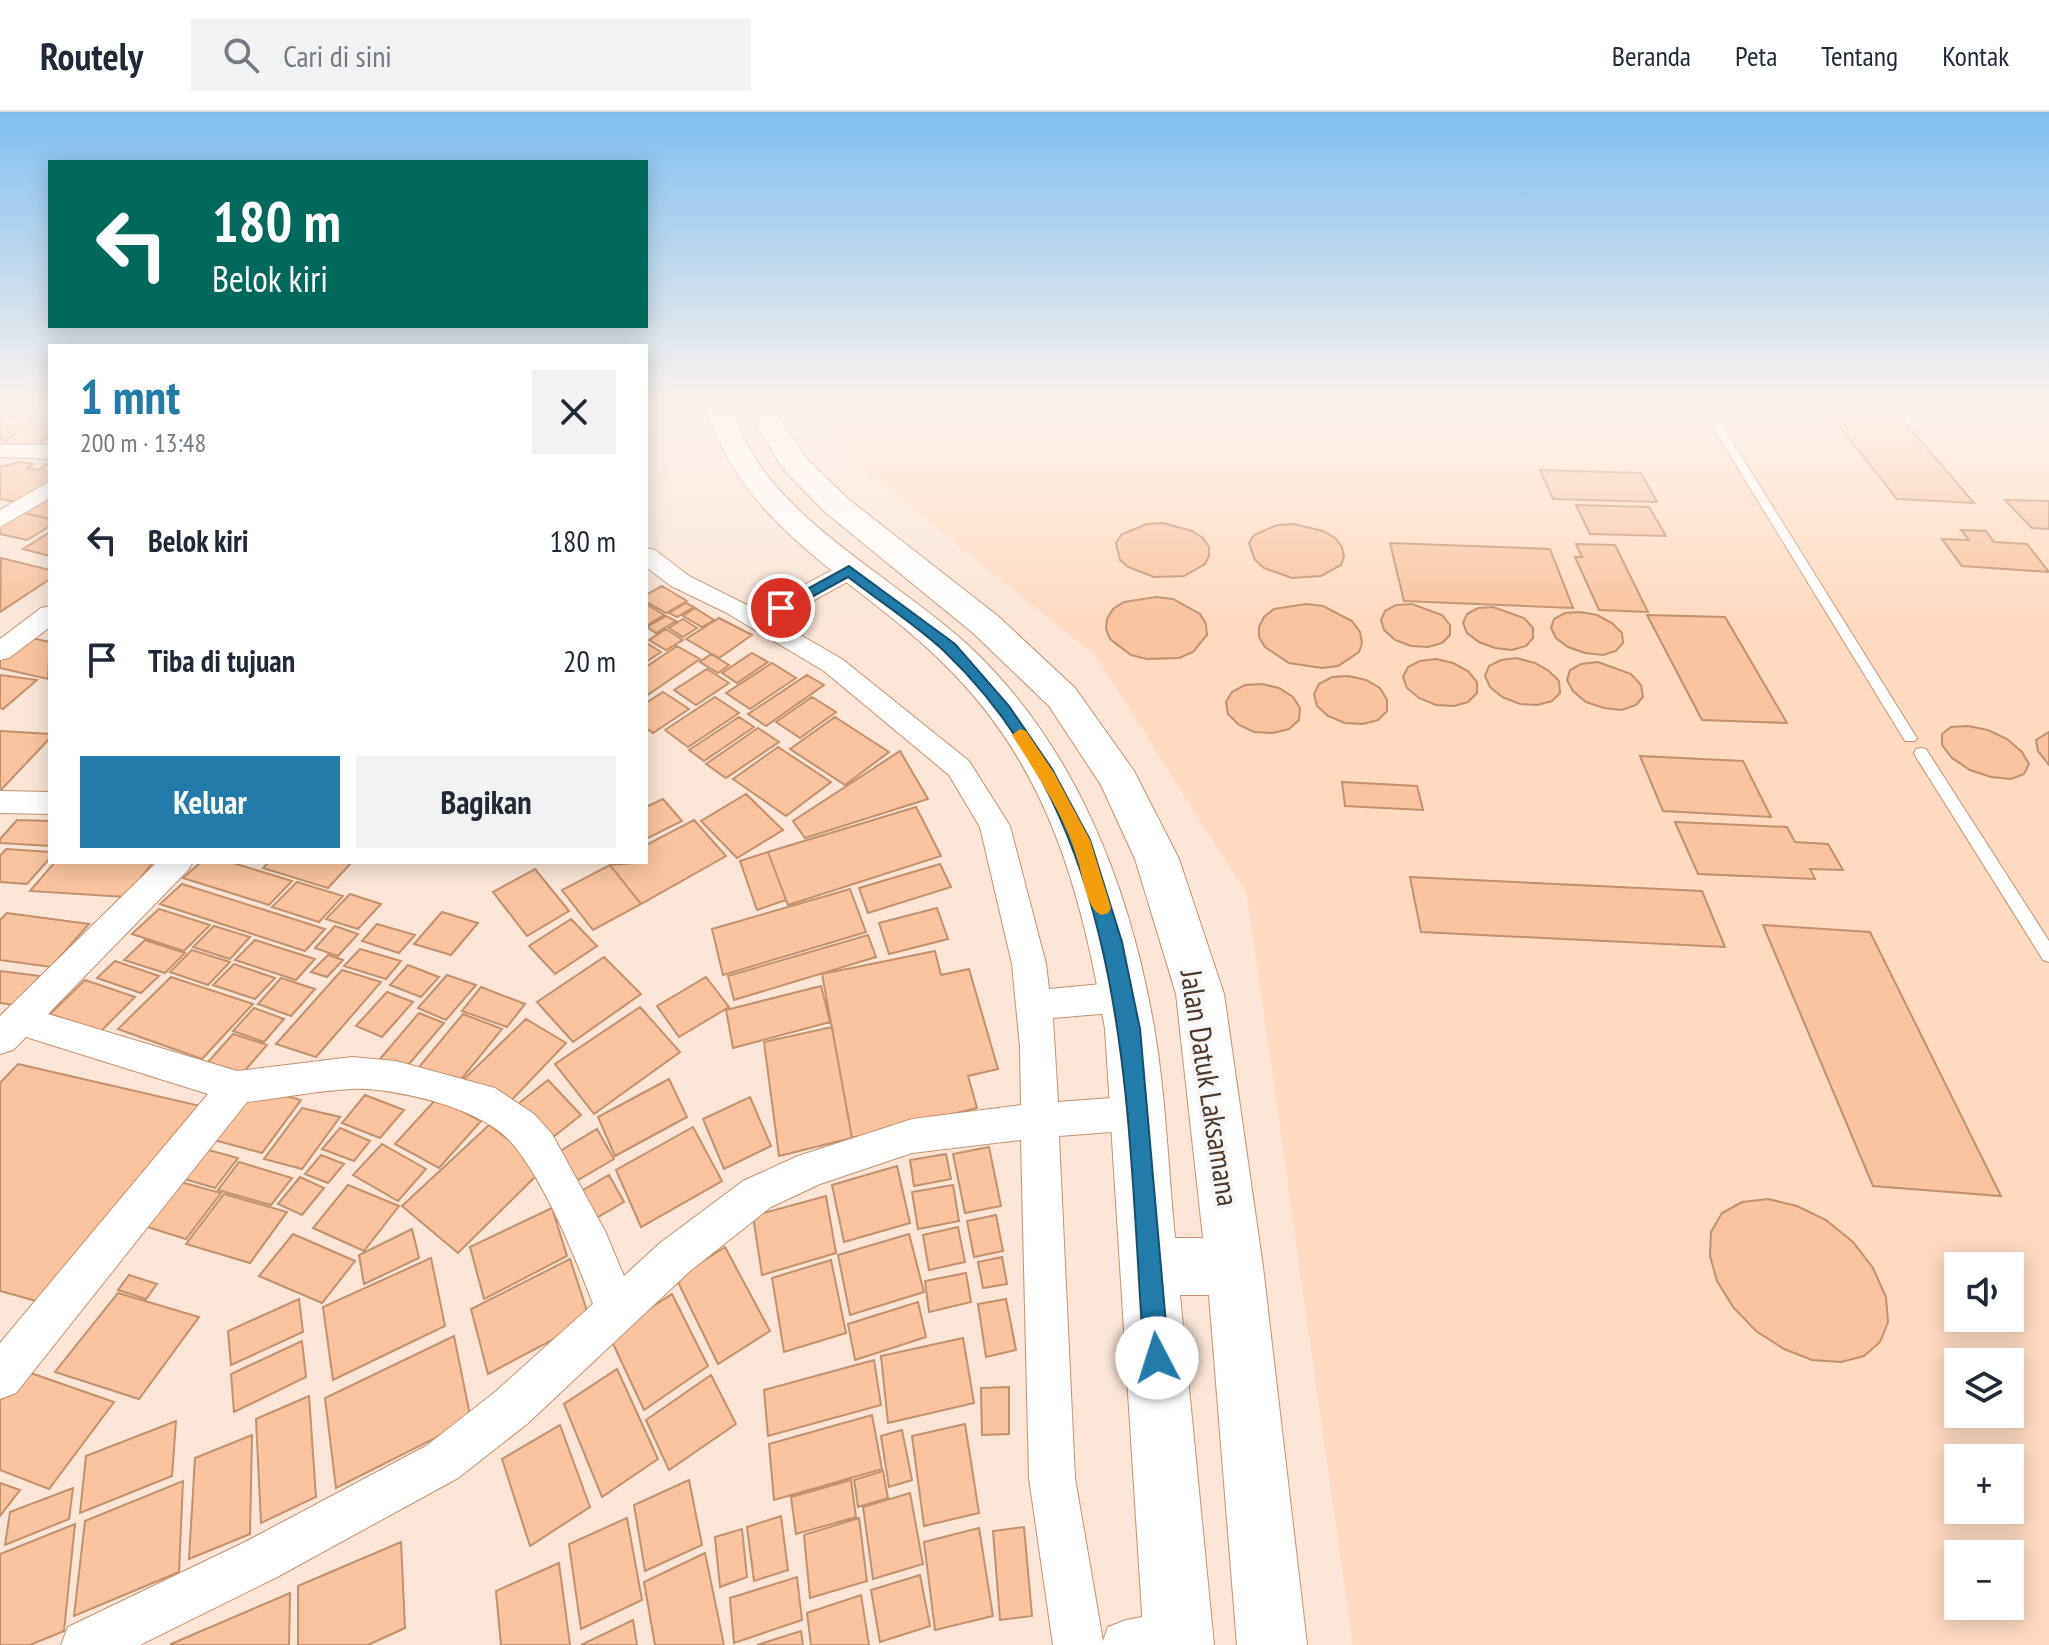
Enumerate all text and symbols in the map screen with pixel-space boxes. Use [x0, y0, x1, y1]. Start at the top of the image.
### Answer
search box [191, 19, 751, 91]
text: Routely [40, 31, 143, 80]
icon: search [219, 33, 263, 77]
text: Cari di sini [283, 36, 392, 75]
text: Beranda [1612, 37, 1691, 74]
text: Peta [1735, 37, 1777, 74]
text: Tentang [1821, 37, 1898, 74]
text: Kontak [1942, 37, 2009, 74]
text: 180 m [212, 185, 341, 257]
icon: left [80, 192, 184, 296]
text: Belok kiri [212, 255, 328, 302]
text: 1 mnt [80, 365, 180, 427]
button: close [532, 370, 616, 454]
text: 200 m · 13:48 [80, 426, 206, 459]
icon: left [80, 518, 124, 562]
text: Belok kiri [148, 521, 249, 560]
text: 180 m [550, 521, 616, 560]
pin [747, 574, 815, 642]
icon: arrive [759, 586, 803, 630]
icon: arrive [80, 638, 124, 682]
text: Tiba di tujuan [148, 641, 295, 680]
text: 20 m [563, 641, 616, 680]
button: Keluar [80, 756, 340, 848]
button: Bagikan [356, 756, 616, 848]
street label: Jalan Datuk Laksamana [1172, 966, 1248, 1209]
map controls [1944, 1252, 2024, 1620]
button: sound [1944, 1252, 2024, 1332]
position arrow [1115, 1316, 1199, 1400]
button: layers [1944, 1348, 2024, 1428]
button: + [1944, 1444, 2024, 1524]
button: − [1944, 1540, 2024, 1620]

